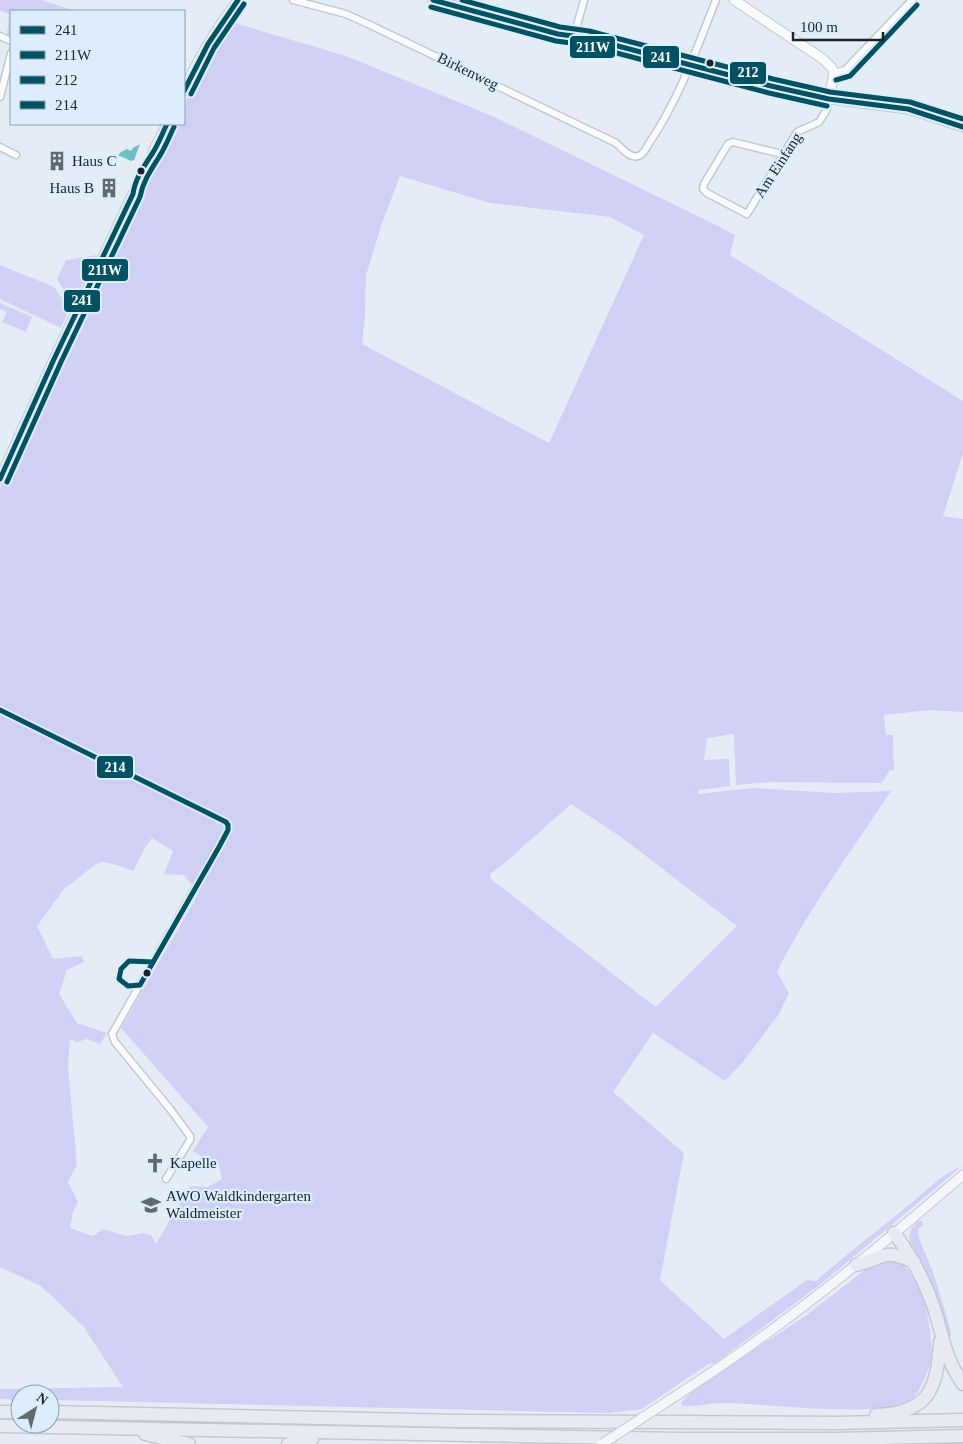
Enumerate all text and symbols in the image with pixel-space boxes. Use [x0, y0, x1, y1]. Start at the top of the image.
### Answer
legend [10, 10, 185, 125]
scale bar [793, 10, 883, 42]
text: 100 m [800, 19, 838, 35]
text: 241 [55, 22, 78, 38]
line badge: 211W [569, 35, 616, 59]
text: 211W [576, 40, 610, 55]
line badge: 241 [642, 45, 680, 69]
text: 211W [55, 47, 92, 63]
street label: Birkenweg [435, 49, 502, 93]
text: 241 [651, 50, 672, 65]
unlabelled marker [705, 58, 715, 68]
line badge: 212 [729, 61, 767, 85]
text: 212 [738, 65, 759, 80]
text: 212 [55, 72, 78, 88]
text: 214 [55, 97, 78, 113]
street label: Am Einfang [751, 129, 805, 200]
building icon: Haus C [46, 150, 68, 172]
place label: Haus C [72, 153, 117, 169]
unlabelled marker [136, 166, 146, 176]
building icon: Haus B [98, 177, 120, 199]
place label: Haus B [49, 180, 94, 196]
line badge: 211W [81, 258, 129, 282]
text: 211W [88, 263, 122, 278]
line badge: 241 [63, 289, 101, 313]
text: 241 [72, 293, 93, 308]
line badge: 214 [96, 755, 134, 779]
text: 214 [105, 760, 126, 775]
unlabelled marker [142, 968, 152, 978]
church icon: Kapelle [144, 1152, 166, 1174]
place label: Kapelle [170, 1155, 217, 1171]
place label: AWO Waldkindergarten Waldmeister [166, 1188, 311, 1221]
school or university icon: AWO Waldkindergarten Waldmeister [140, 1194, 162, 1216]
north arrow [10, 1384, 60, 1434]
text: N [34, 1390, 51, 1408]

